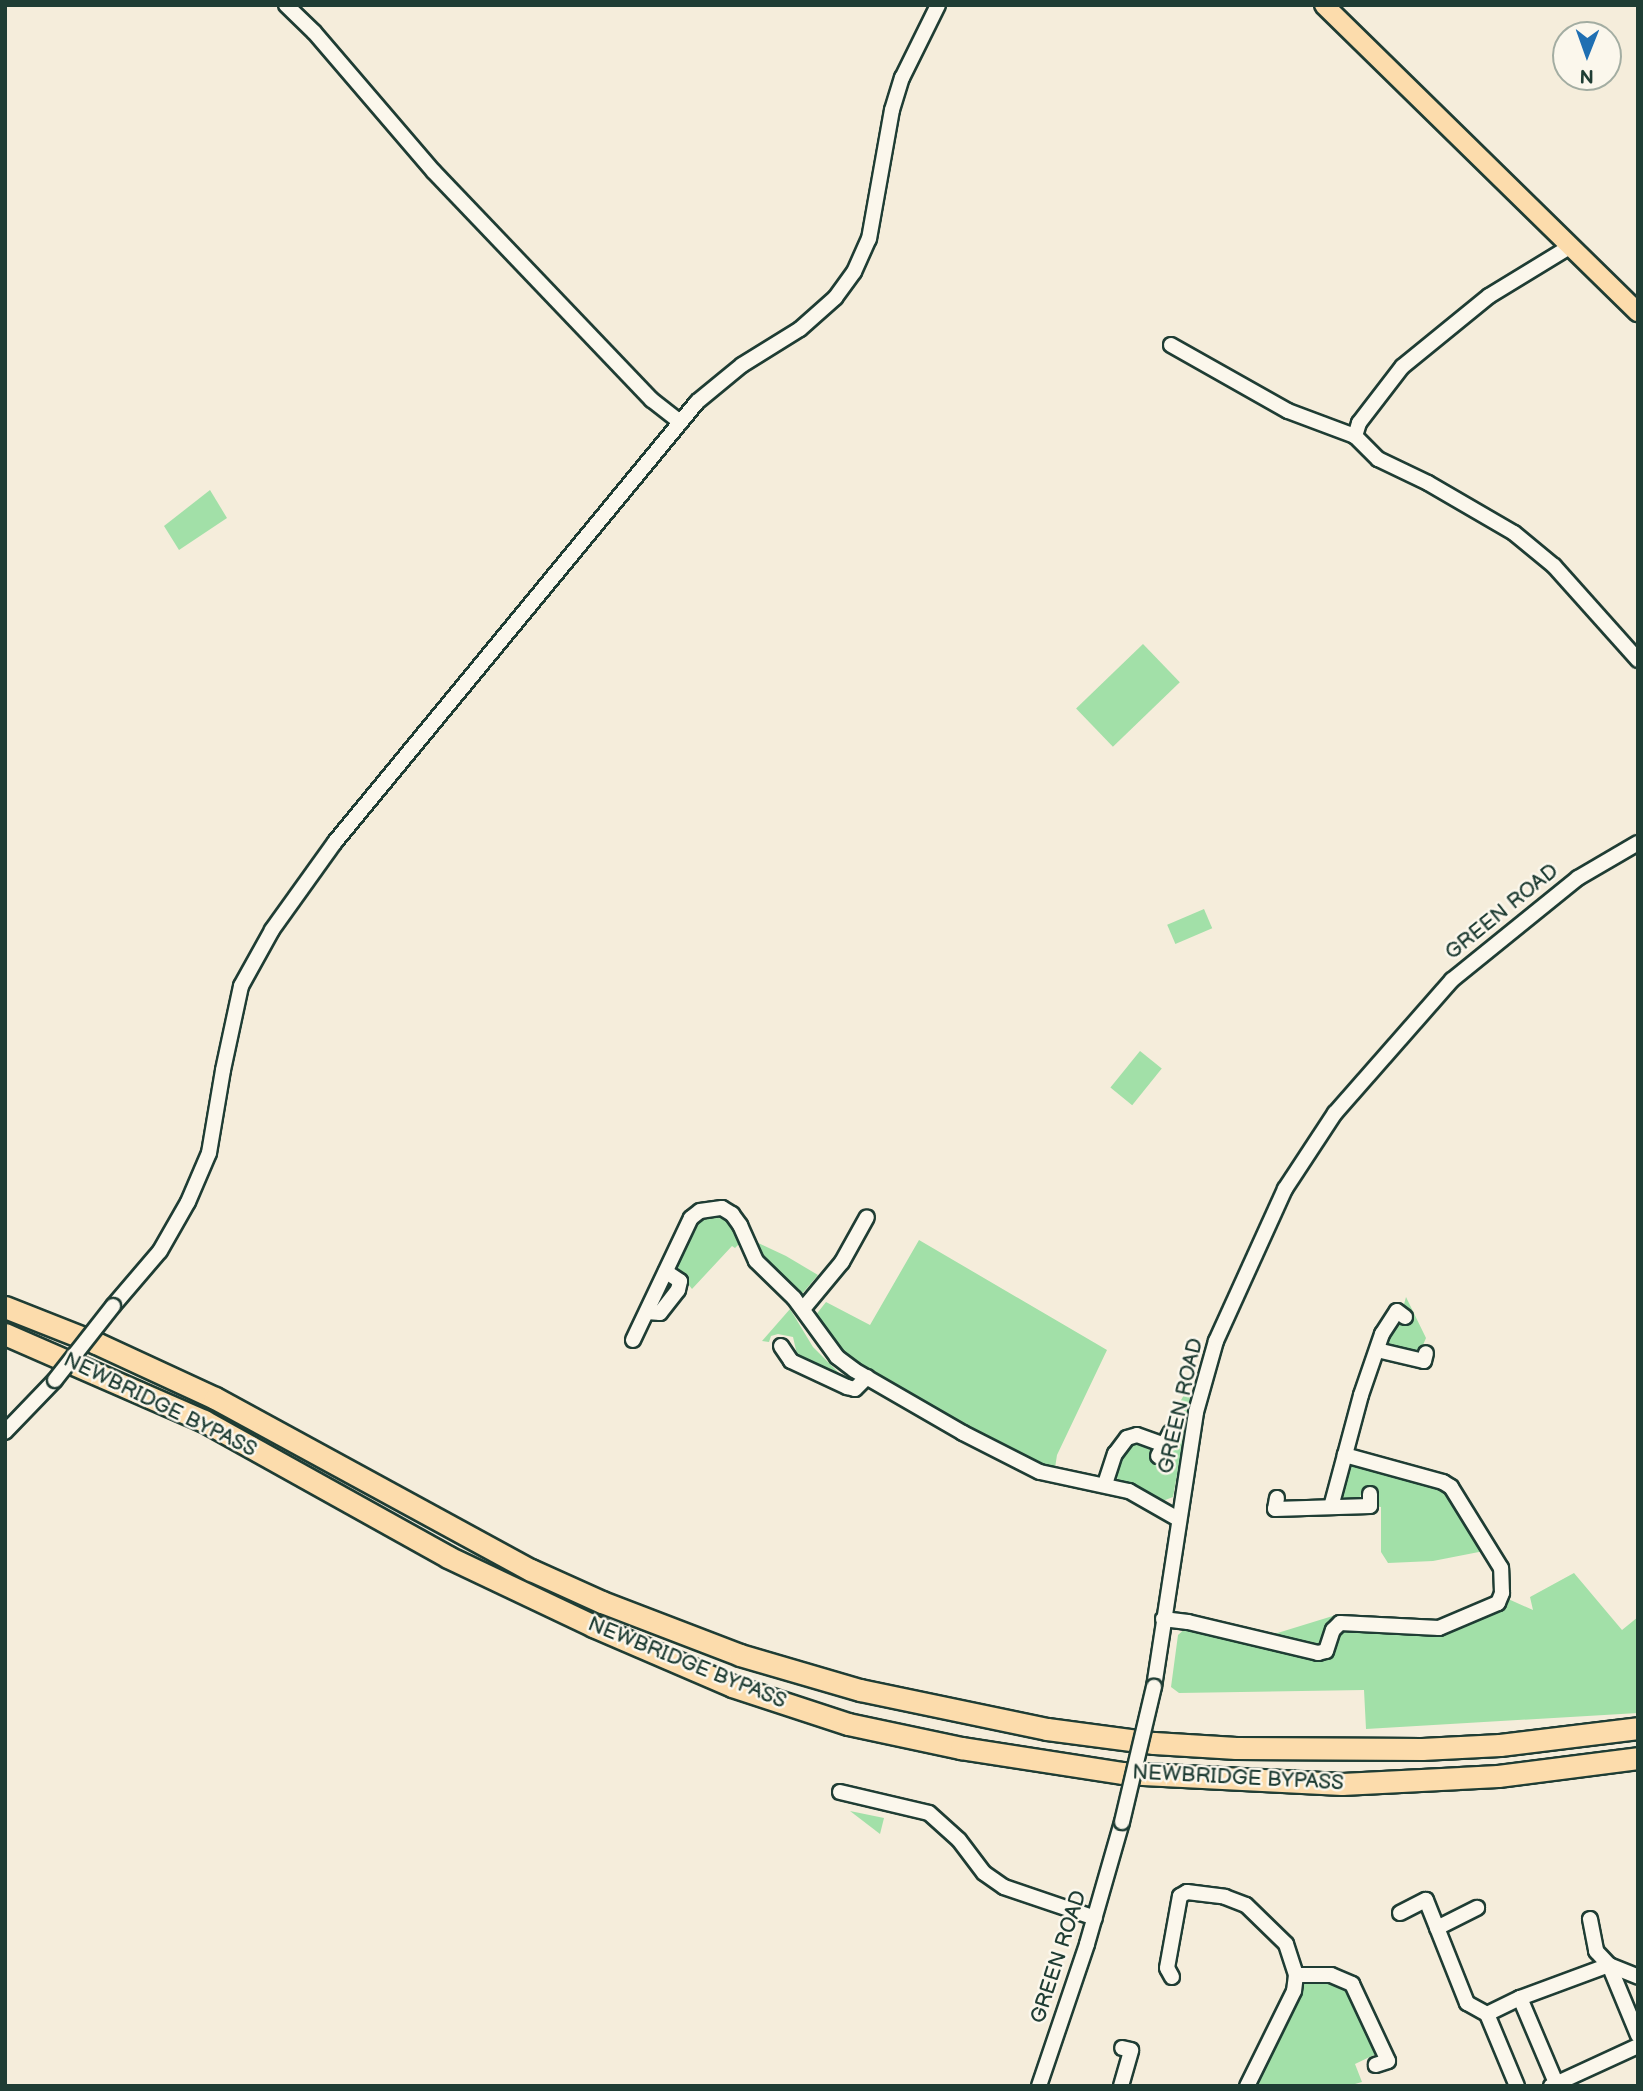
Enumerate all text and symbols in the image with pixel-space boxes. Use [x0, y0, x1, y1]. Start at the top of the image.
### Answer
north arrow [1552, 21, 1622, 91]
text: N [1579, 64, 1594, 87]
street label: GREEN ROAD [1440, 859, 1564, 965]
street label: GREEN ROAD [1153, 1336, 1209, 1476]
street label: NEWBRIDGE BYPASS [59, 1347, 261, 1463]
street label: NEWBRIDGE BYPASS [584, 1612, 790, 1714]
street label: NEWBRIDGE BYPASS [1132, 1760, 1344, 1796]
street label: GREEN ROAD [1026, 1887, 1092, 2027]

